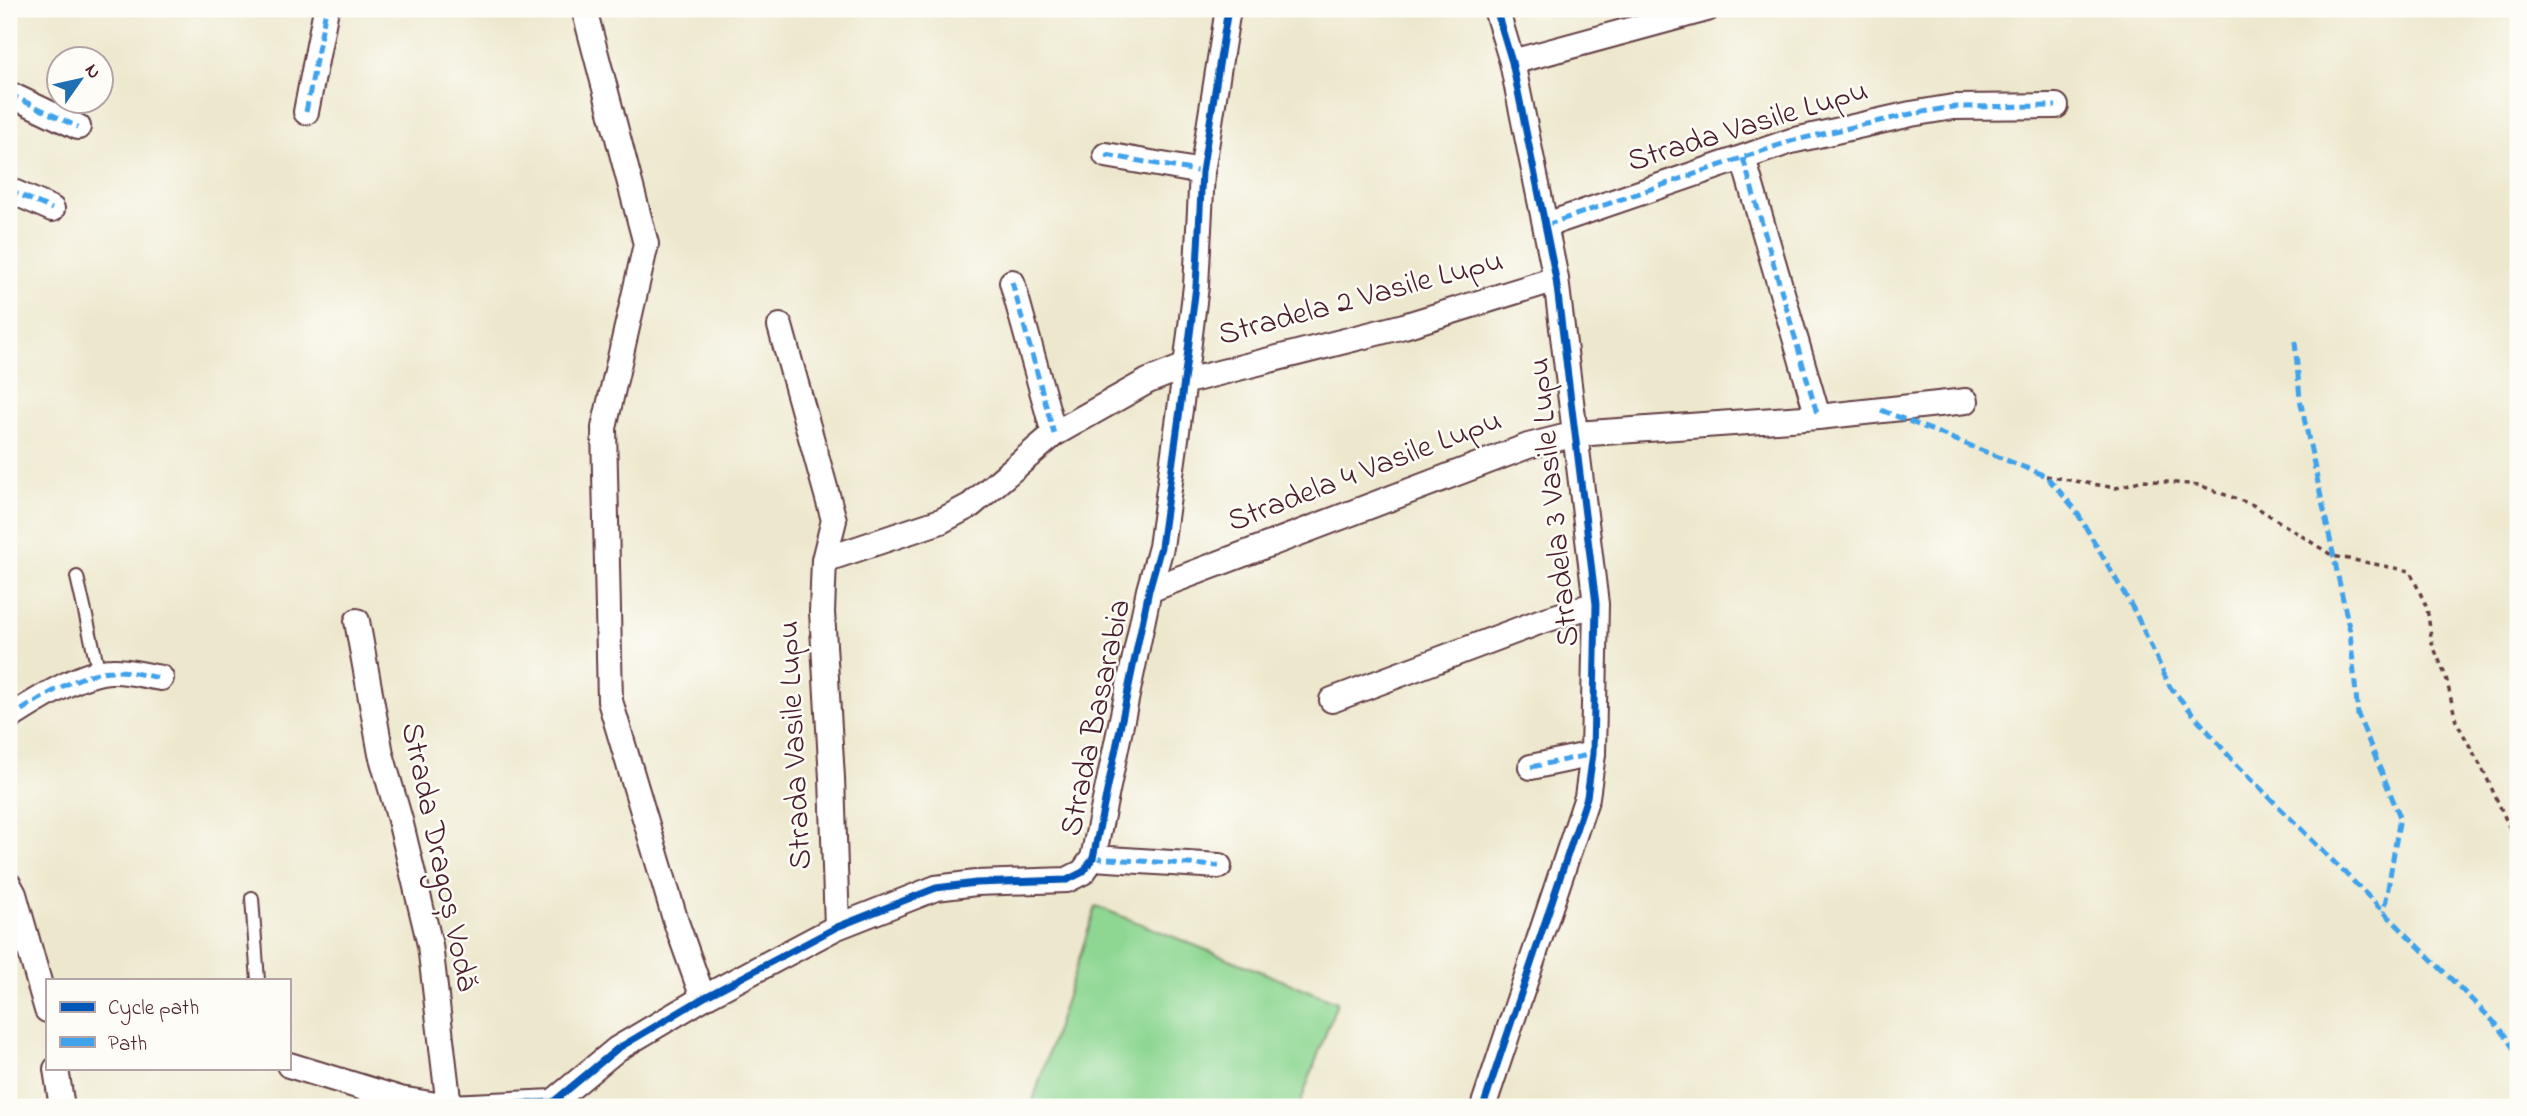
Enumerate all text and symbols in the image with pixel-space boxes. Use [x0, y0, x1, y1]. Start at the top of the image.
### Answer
north arrow [46, 46, 116, 116]
text: N [77, 59, 107, 85]
street label: Strada Vasile Lupu [1622, 68, 1874, 186]
street label: Stradela 2 Vasile Lupu [1213, 238, 1509, 360]
street label: Stradela 3 Vasile Lupu [1516, 355, 1594, 649]
street label: Stradela 4 Vasile Lupu [1221, 398, 1509, 546]
street label: Strada Basarabia [1049, 595, 1145, 841]
street label: Strada Vasile Lupu [766, 619, 826, 871]
street label: Strada Dragoș Vodă [387, 718, 489, 996]
legend [46, 979, 290, 1070]
text: Cycle path [108, 994, 199, 1026]
text: Path [108, 1030, 147, 1060]

